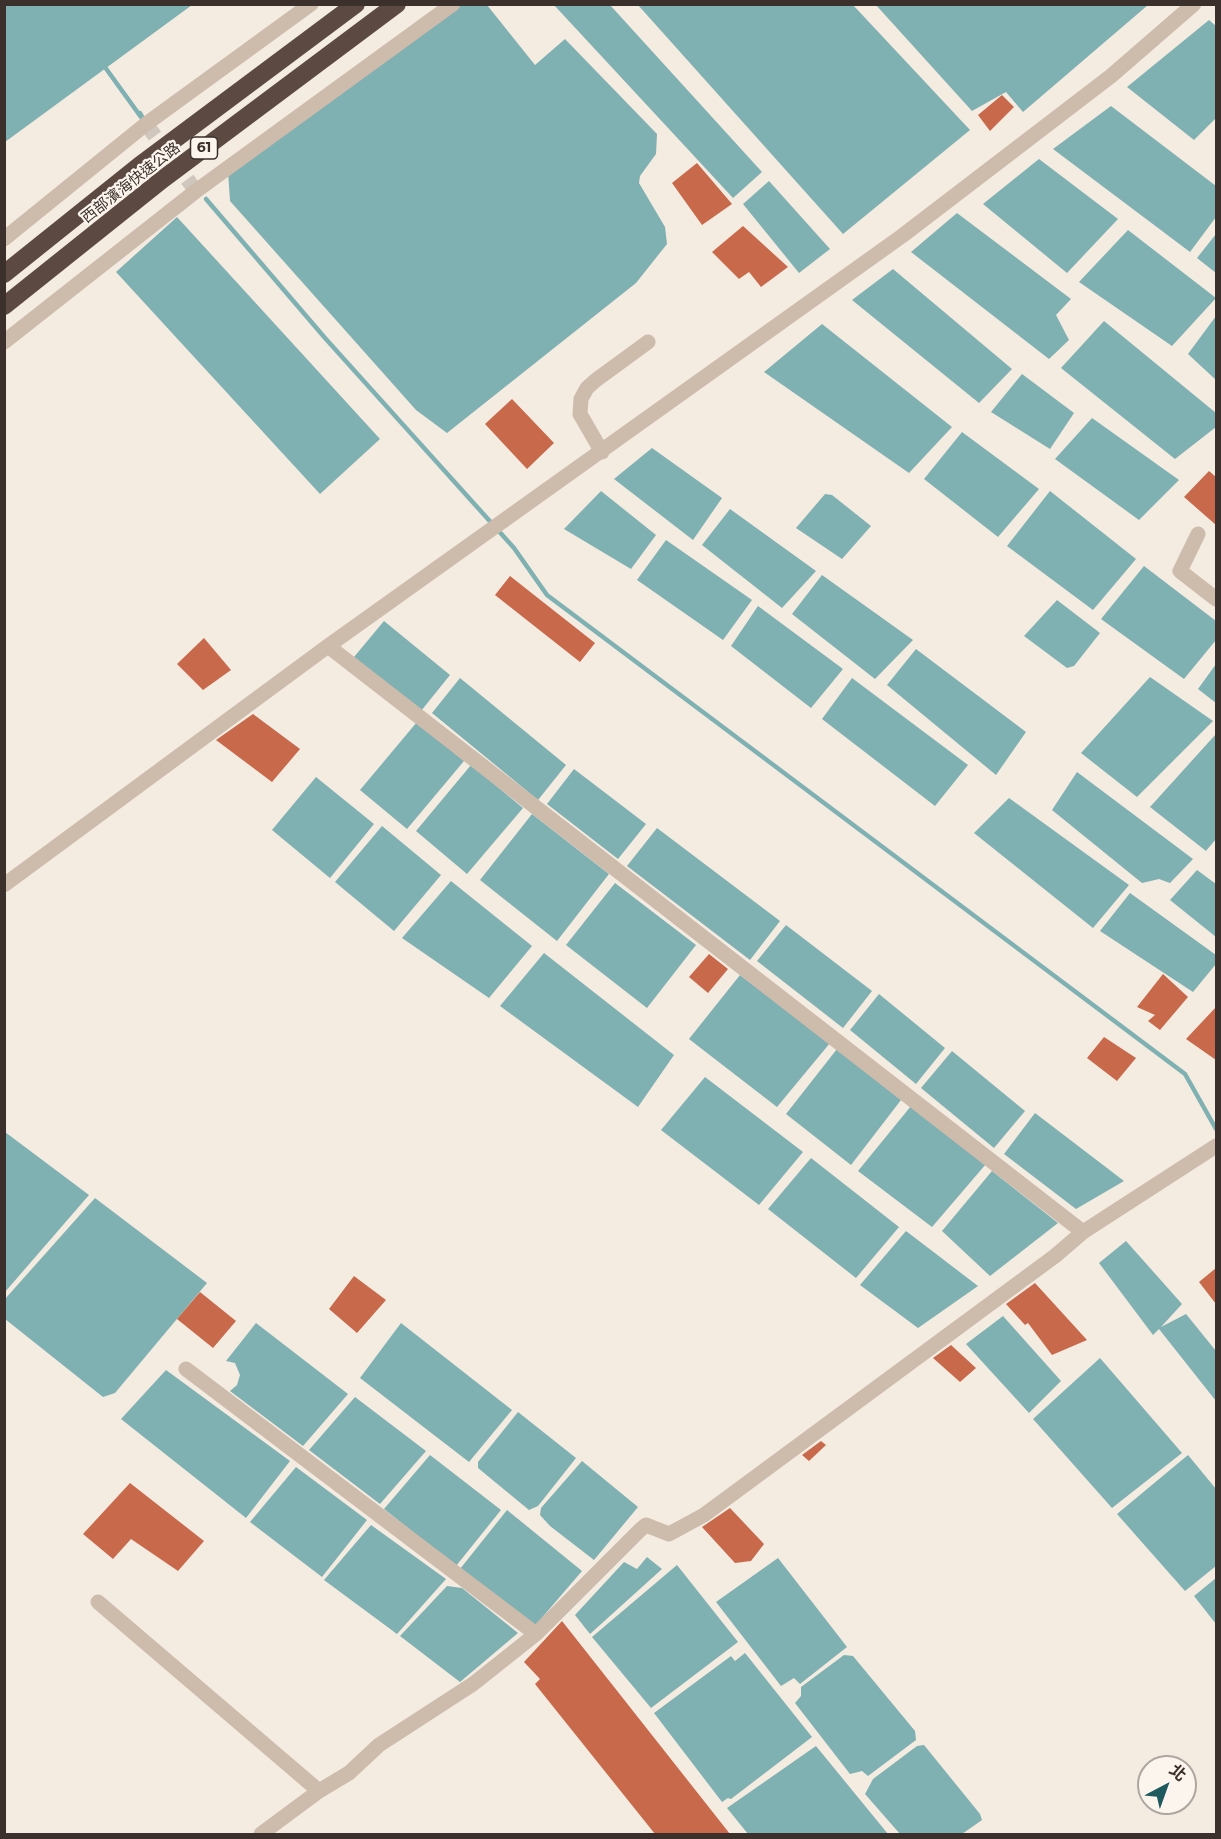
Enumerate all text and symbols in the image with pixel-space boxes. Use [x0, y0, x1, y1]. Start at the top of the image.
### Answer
road number: 61 [190, 137, 218, 159]
street label: 西部濱海快速公路 [78, 139, 184, 227]
north arrow [1137, 1755, 1197, 1815]
text: 北 [1166, 1760, 1190, 1785]

